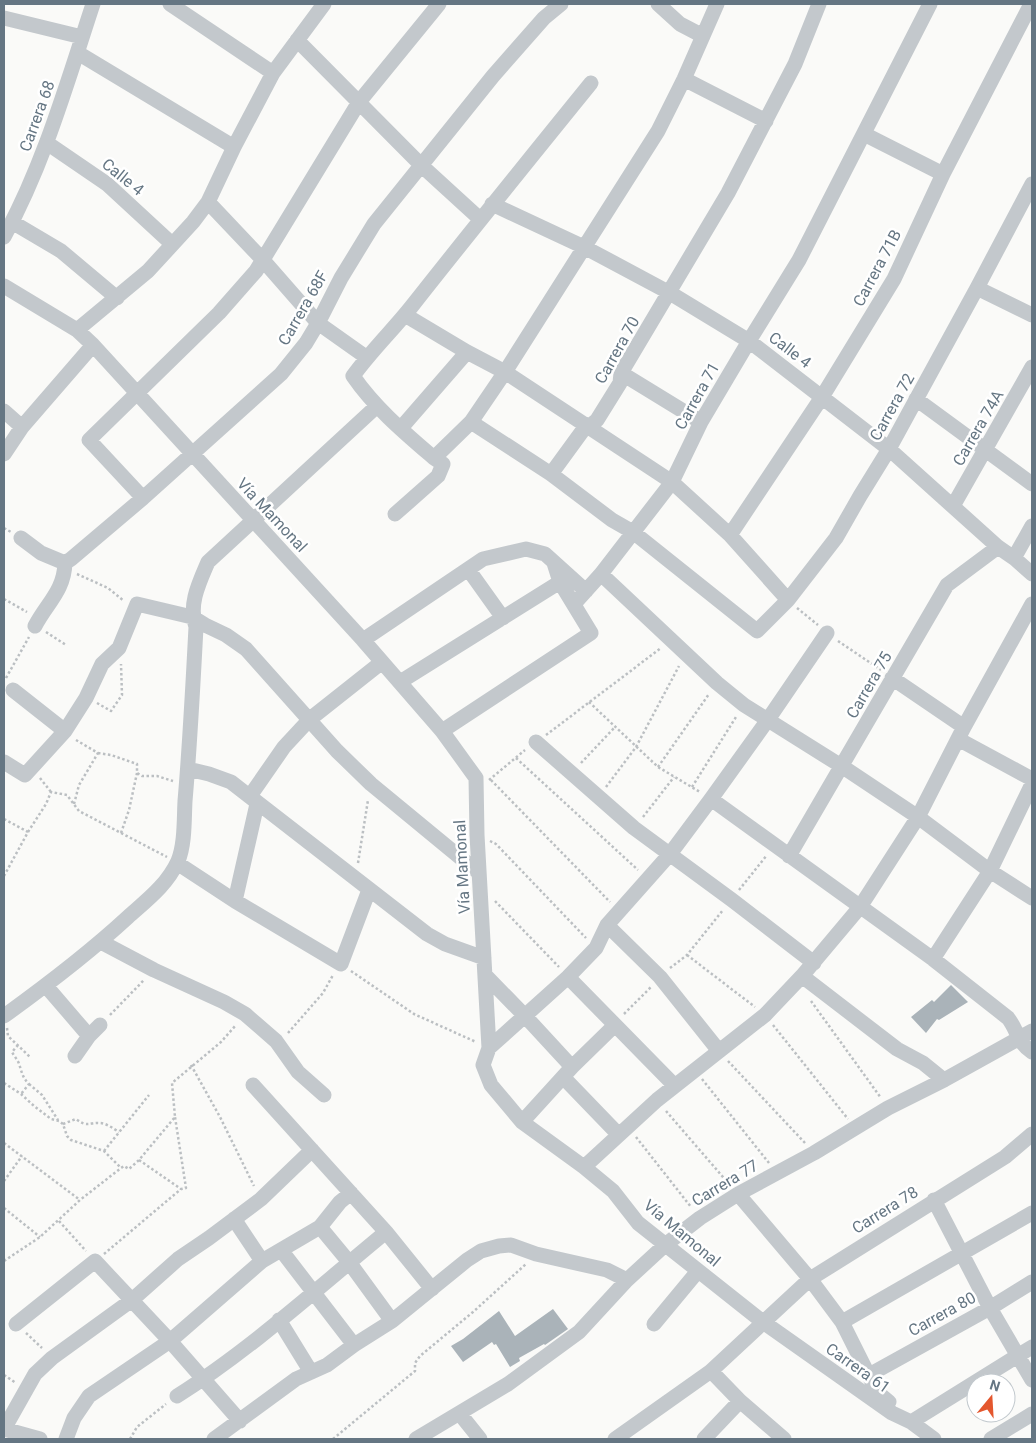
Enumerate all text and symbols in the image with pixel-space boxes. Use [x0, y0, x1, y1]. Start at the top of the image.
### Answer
street label: Carrera 68 [15, 78, 59, 154]
street label: Calle 4 [98, 154, 148, 200]
street label: Carrera 71B [849, 226, 905, 310]
street label: Carrera 68F [274, 267, 332, 349]
street label: Carrera 70 [591, 313, 643, 387]
street label: Calle 4 [765, 328, 815, 372]
street label: Carrera 71 [671, 359, 723, 433]
street label: Carrera 72 [866, 370, 918, 444]
street label: Carrera 74A [949, 386, 1008, 469]
street label: Vía Mamonal [233, 474, 311, 556]
street label: Carrera 75 [842, 648, 896, 722]
street label: Vía Mamonal [450, 820, 474, 914]
street label: Carrera 77 [688, 1156, 762, 1210]
street label: Carrera 78 [849, 1182, 921, 1238]
street label: Vía Mamonal [640, 1195, 724, 1271]
street label: Carrera 80 [905, 1288, 979, 1340]
street label: Carrera 61 [822, 1339, 894, 1397]
north arrow [966, 1373, 1016, 1423]
text: N [988, 1376, 1002, 1395]

